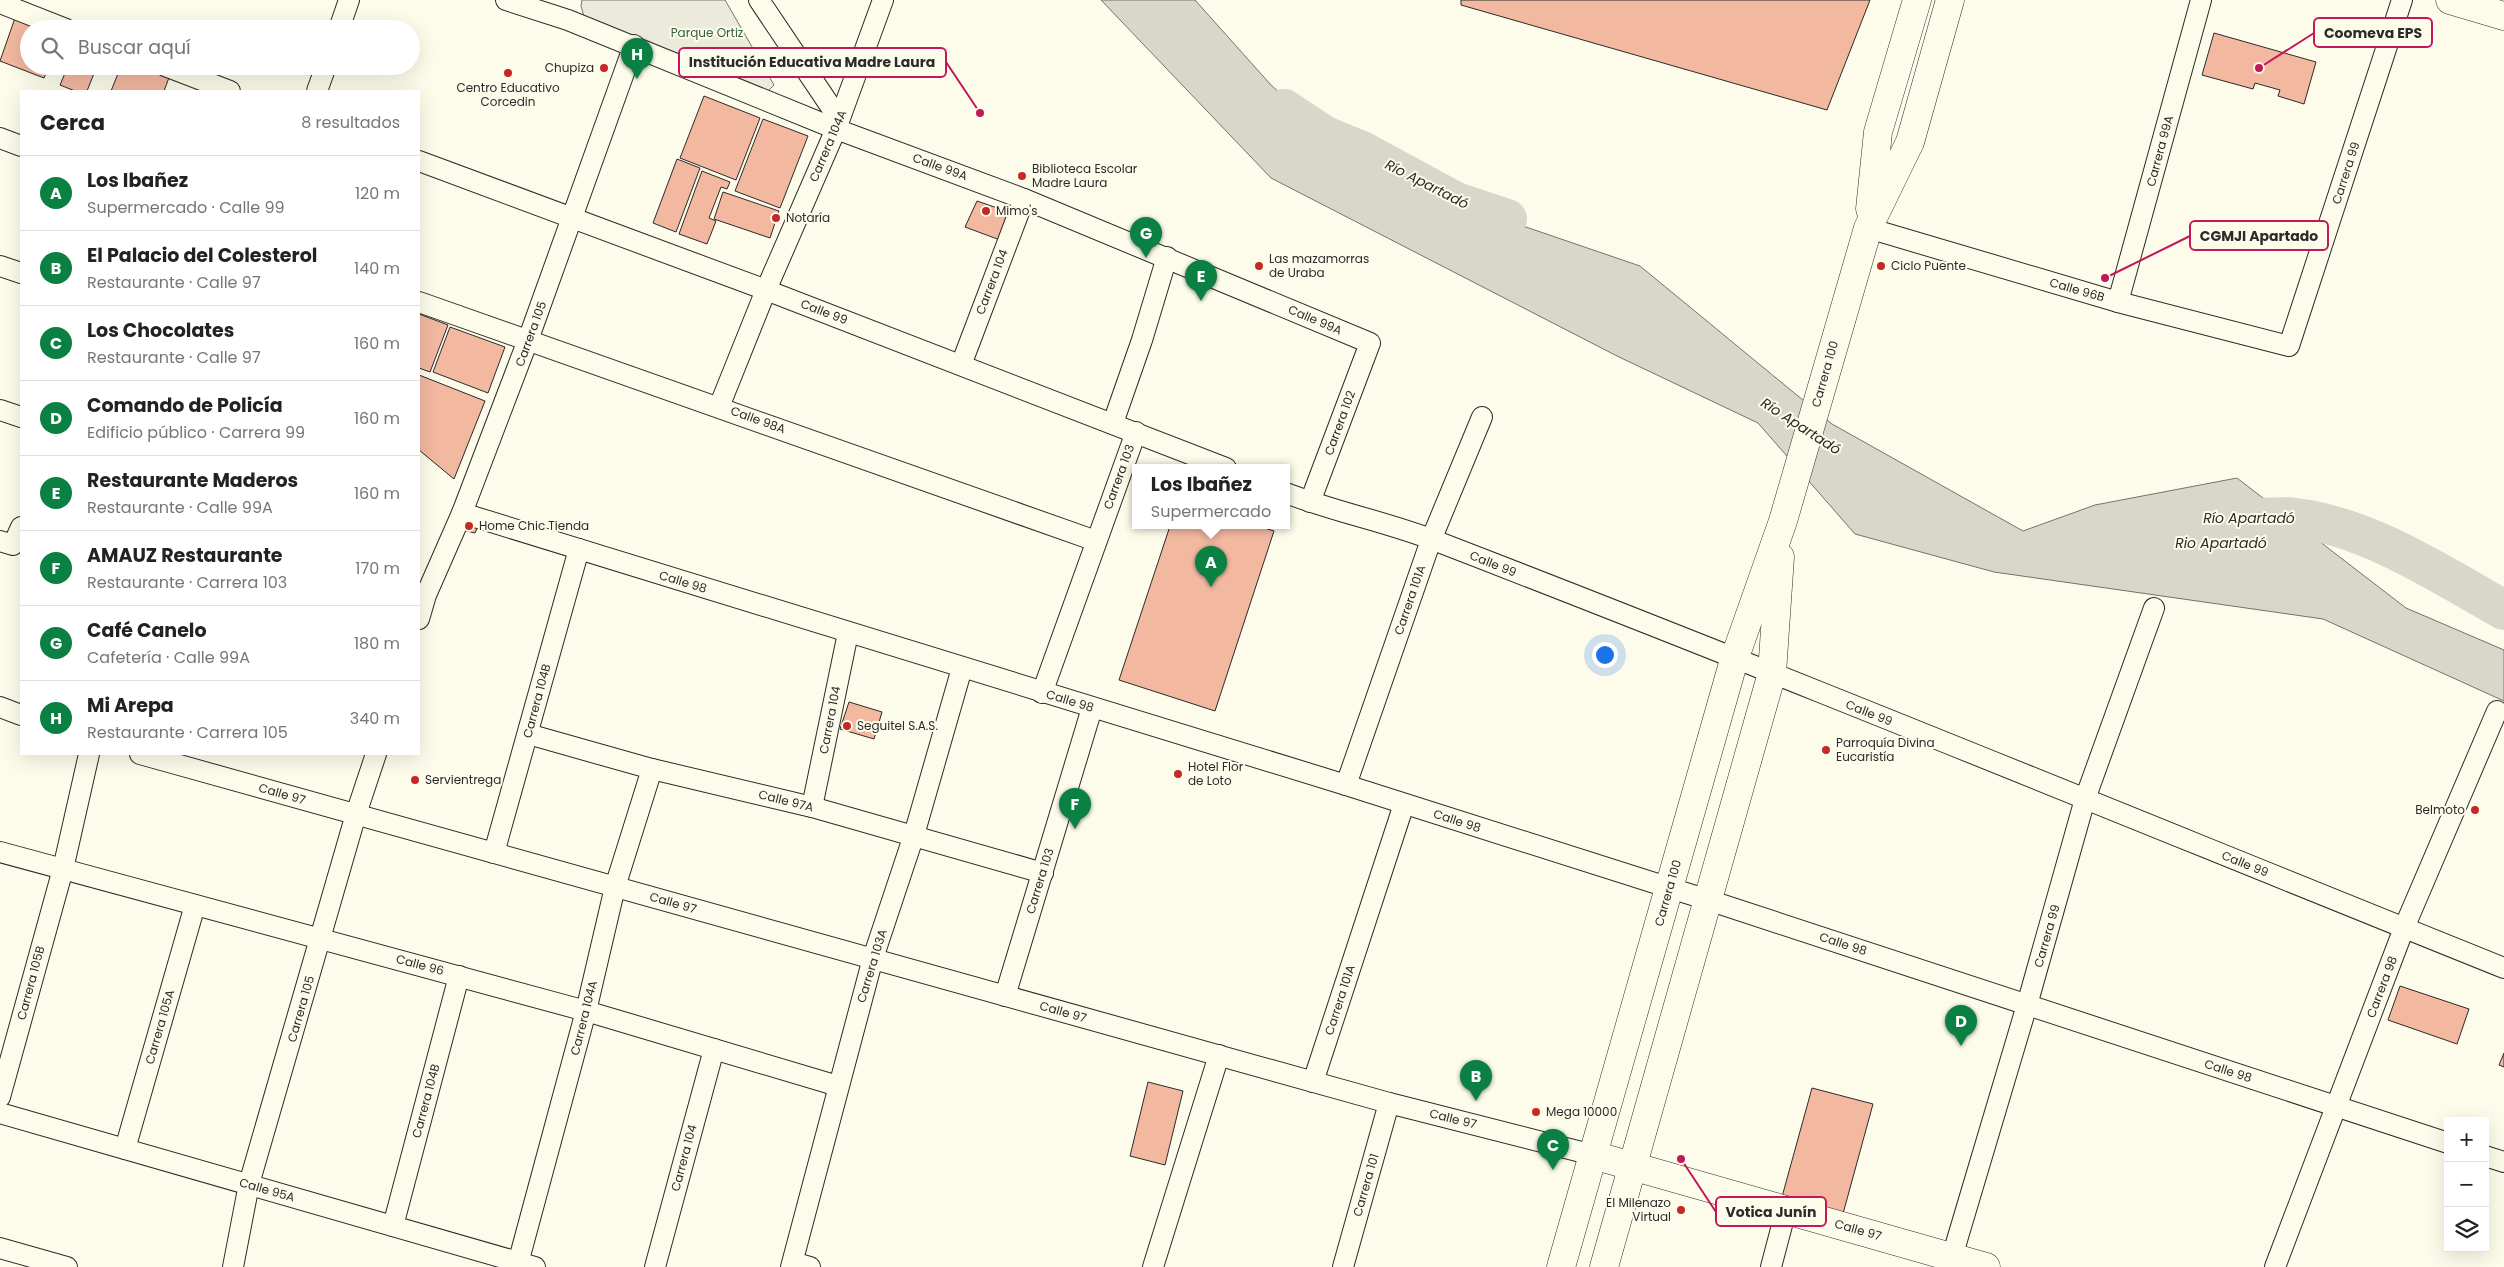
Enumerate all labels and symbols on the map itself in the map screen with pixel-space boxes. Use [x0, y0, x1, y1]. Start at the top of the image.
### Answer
callout: Coomeva EPS [2314, 18, 2432, 47]
text: Coomeva EPS [2324, 23, 2422, 43]
park label: Parque Ortiz [671, 24, 743, 41]
pin: H [621, 38, 653, 79]
callout: Institución Educativa Madre Laura [679, 48, 946, 77]
text: Institución Educativa Madre Laura [689, 52, 935, 72]
place label: Chupiza [545, 59, 594, 76]
marker: Chupiza [598, 62, 610, 74]
marker: Centro Educativo Corcedin [502, 67, 514, 79]
place label: Centro Educativo Corcedin [456, 79, 560, 110]
street label: Carrera 104A [805, 107, 850, 184]
street label: Carrera 99A [2142, 114, 2177, 188]
street label: Carrera 99 [2327, 139, 2364, 206]
street label: Calle 99A [910, 149, 970, 184]
water label: Río Apartadó [1382, 154, 1472, 214]
place label: Biblioteca Escolar Madre Laura [1032, 160, 1138, 191]
marker: Biblioteca Escolar Madre Laura [1016, 170, 1028, 182]
place label: Mimo's [996, 202, 1038, 219]
marker: Mimo's [980, 205, 992, 217]
place label: Notaría [786, 209, 830, 226]
marker: Notaría [770, 212, 782, 224]
pin: G [1130, 217, 1162, 258]
callout: CGMJI Apartado [2190, 221, 2328, 250]
text: CGMJI Apartado [2200, 226, 2318, 246]
street label: Carrera 104 [971, 246, 1012, 317]
place label: Las mazamorras de Uraba [1269, 250, 1369, 281]
place label: Ciclo Puente [1891, 257, 1966, 274]
pin: E [1185, 260, 1217, 301]
marker: Las mazamorras de Uraba [1253, 260, 1265, 272]
marker: Ciclo Puente [1875, 260, 1887, 272]
street label: Calle 96B [2048, 274, 2107, 305]
street label: Calle 99 [798, 295, 850, 328]
street label: Carrera 105 [511, 299, 550, 369]
street label: Calle 99A [1286, 301, 1345, 339]
street label: Carrera 100 [1807, 339, 1842, 409]
street label: Carrera 102 [1320, 388, 1359, 458]
water label: Río Apartadó [1757, 393, 1845, 459]
street label: Calle 98A [728, 402, 788, 437]
street label: Carrera 103 [1099, 442, 1138, 512]
water label: Río Apartadó [2203, 508, 2295, 528]
place label: Home Chic Tienda [479, 517, 589, 534]
marker: Home Chic Tienda [463, 520, 475, 532]
water label: Rio Apartadó [2175, 533, 2267, 553]
pin: A [1195, 546, 1227, 587]
street label: Calle 99 [1467, 546, 1519, 581]
street label: Carrera 101A [1390, 563, 1429, 637]
street label: Calle 98 [657, 566, 709, 597]
your location [1592, 642, 1618, 668]
street label: Carrera 104B [518, 662, 555, 740]
street label: Carrera 104 [815, 684, 844, 755]
street label: Calle 98 [1044, 685, 1096, 716]
street label: Calle 99 [1843, 695, 1895, 730]
place label: Seguitel S.A.S. [857, 717, 938, 734]
marker: Seguitel S.A.S. [841, 720, 853, 732]
place label: Parroquía Divina Eucaristía [1836, 734, 1935, 765]
marker: Parroquía Divina Eucaristía [1820, 744, 1832, 756]
place label: Hotel Flor de Loto [1188, 758, 1244, 789]
marker: Hotel Flor de Loto [1172, 768, 1184, 780]
place label: Servientrega [425, 771, 501, 788]
marker: Servientrega [409, 774, 421, 786]
street label: Calle 97 [257, 779, 308, 808]
street label: Calle 97A [757, 785, 815, 816]
pin: F [1059, 788, 1091, 829]
place label: Belmoto [2415, 801, 2465, 818]
marker: Belmoto [2469, 804, 2481, 816]
street label: Calle 98 [1431, 805, 1483, 836]
street label: Carrera 103 [1021, 846, 1058, 916]
street label: Calle 99 [2219, 846, 2271, 881]
street label: Carrera 100 [1650, 858, 1685, 928]
street label: Calle 97 [648, 888, 699, 917]
street label: Carrera 99 [2029, 902, 2064, 969]
street label: Carrera 103A [852, 927, 891, 1005]
street label: Calle 98 [1817, 928, 1869, 959]
street label: Carrera 105B [12, 944, 49, 1022]
street label: Calle 96 [394, 950, 446, 979]
street label: Carrera 98 [2362, 954, 2401, 1020]
street label: Carrera 101A [1320, 963, 1359, 1037]
street label: Carrera 105 [283, 974, 318, 1044]
street label: Carrera 104A [566, 979, 601, 1057]
street label: Carrera 105A [141, 988, 178, 1066]
street label: Calle 97 [1038, 997, 1089, 1026]
pin: D [1945, 1005, 1977, 1046]
street label: Calle 98 [2202, 1055, 2254, 1086]
pin: B [1460, 1060, 1492, 1101]
street label: Carrera 104B [407, 1062, 444, 1140]
place label: Mega 10000 [1546, 1103, 1617, 1120]
street label: Calle 97 [1428, 1104, 1479, 1133]
marker: Mega 10000 [1530, 1106, 1542, 1118]
street label: Carrera 104 [666, 1122, 701, 1193]
pin: C [1537, 1129, 1569, 1170]
street label: Carrera 101 [1348, 1151, 1383, 1218]
street label: Calle 95A [237, 1173, 297, 1206]
place label: El Milenazo Virtual [1606, 1194, 1671, 1225]
callout: Votica Junín [1716, 1197, 1826, 1226]
text: Votica Junín [1726, 1202, 1816, 1222]
marker: El Milenazo Virtual [1675, 1204, 1687, 1216]
street label: Calle 97 [1833, 1215, 1884, 1244]

